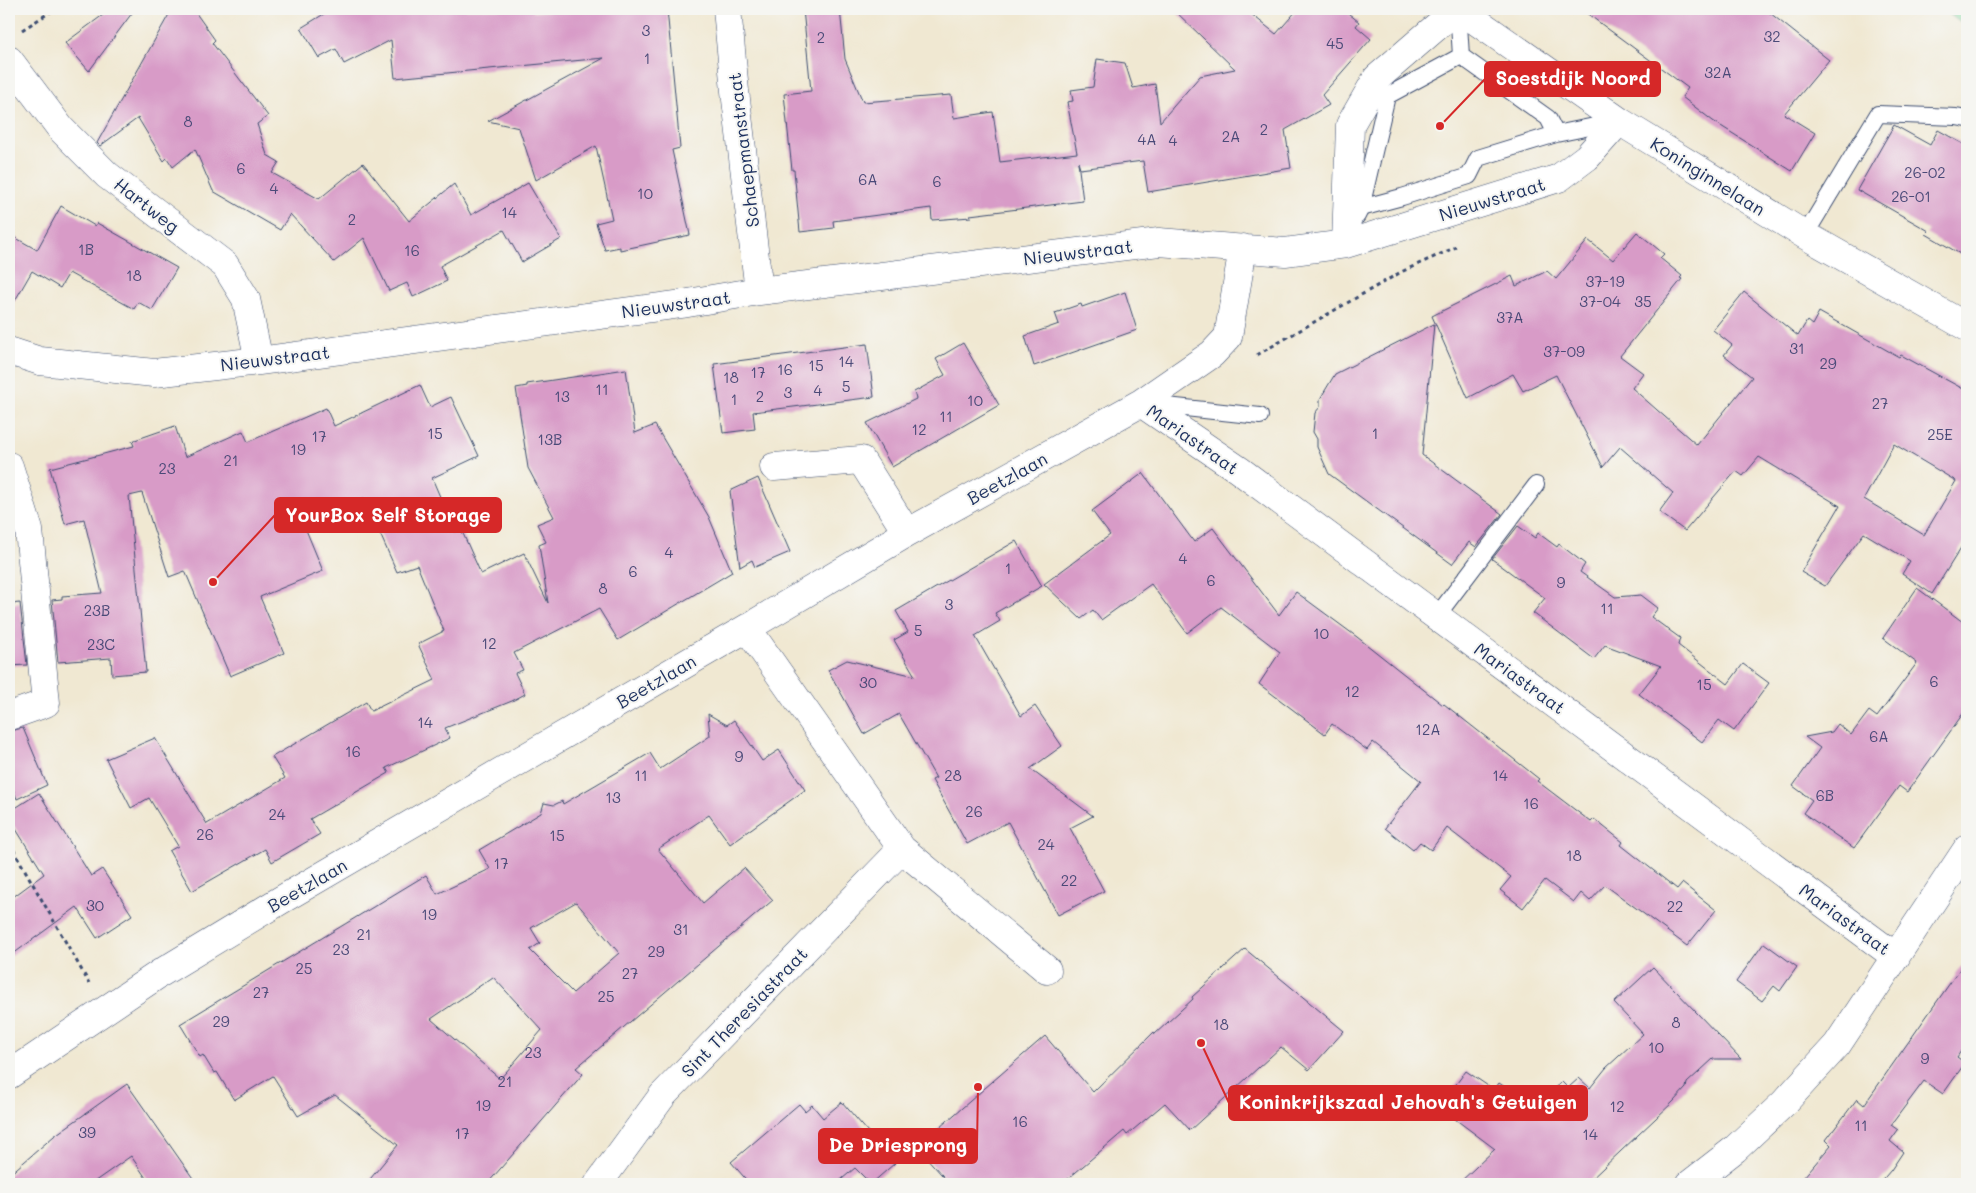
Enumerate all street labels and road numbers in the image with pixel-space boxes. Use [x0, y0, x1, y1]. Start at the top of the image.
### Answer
street label: Schaepmanstraat [722, 71, 764, 229]
street label: Koninginnelaan [1646, 131, 1770, 221]
street label: Nieuwstraat [1436, 171, 1548, 227]
street label: Hartweg [109, 172, 185, 238]
street label: Nieuwstraat [1022, 233, 1134, 271]
street label: Nieuwstraat [620, 284, 732, 324]
street label: Nieuwstraat [219, 339, 331, 377]
street label: Mariastraat [1142, 398, 1244, 480]
street label: Beetzlaan [963, 446, 1051, 510]
street label: Mariastraat [1470, 637, 1570, 719]
street label: Beetzlaan [612, 649, 700, 713]
street label: Beetzlaan [263, 853, 351, 917]
street label: Mariastraat [1795, 878, 1895, 960]
street label: Sint Theresiastraat [676, 942, 812, 1082]

